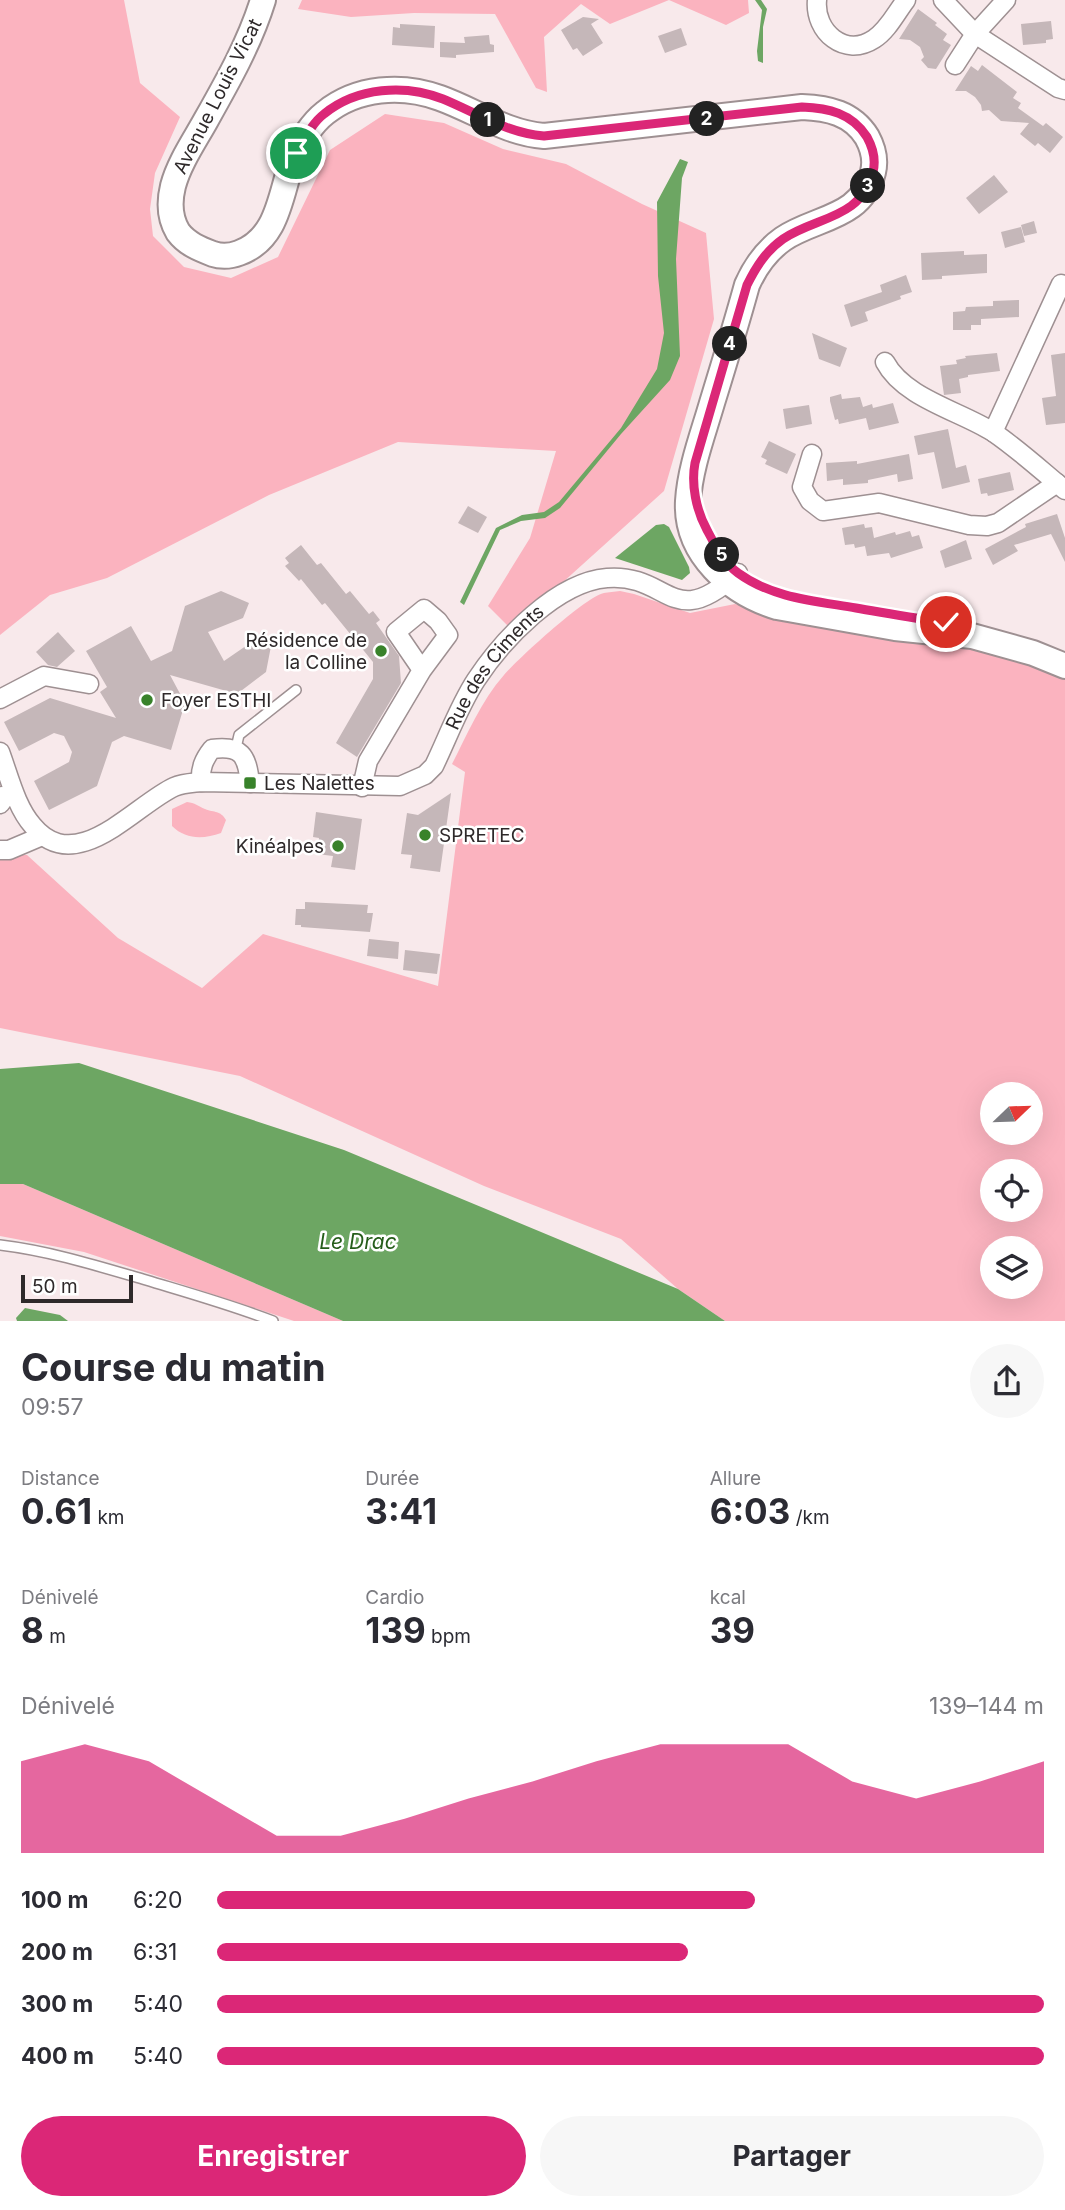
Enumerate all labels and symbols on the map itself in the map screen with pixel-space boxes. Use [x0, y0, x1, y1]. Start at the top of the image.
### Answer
street label: Avenue Louis Vicat [168, 15, 267, 178]
pin: 1 [470, 102, 505, 138]
pin: 2 [690, 102, 724, 136]
pin [266, 123, 326, 183]
pin: 3 [850, 168, 886, 204]
pin: 4 [712, 326, 748, 362]
pin: 5 [704, 538, 740, 572]
pin [916, 592, 976, 652]
street label: Rue des Ciments [441, 600, 549, 733]
place label: Résidence de la Colline [245, 629, 367, 674]
marker: Résidence de la Colline [373, 643, 389, 659]
place label: Foyer ESTHI [161, 689, 271, 712]
marker: Foyer ESTHI [139, 692, 155, 708]
place label: Les Nalettes [264, 772, 375, 795]
marker: Les Nalettes [242, 775, 258, 791]
place label: SPRETEC [439, 824, 525, 847]
marker: SPRETEC [417, 827, 433, 843]
place label: Kinéalpes [236, 835, 324, 858]
marker: Kinéalpes [330, 838, 346, 854]
north arrow [980, 1082, 1043, 1144]
water label: Le Drac [319, 1229, 397, 1254]
scale bar [21, 1272, 133, 1304]

